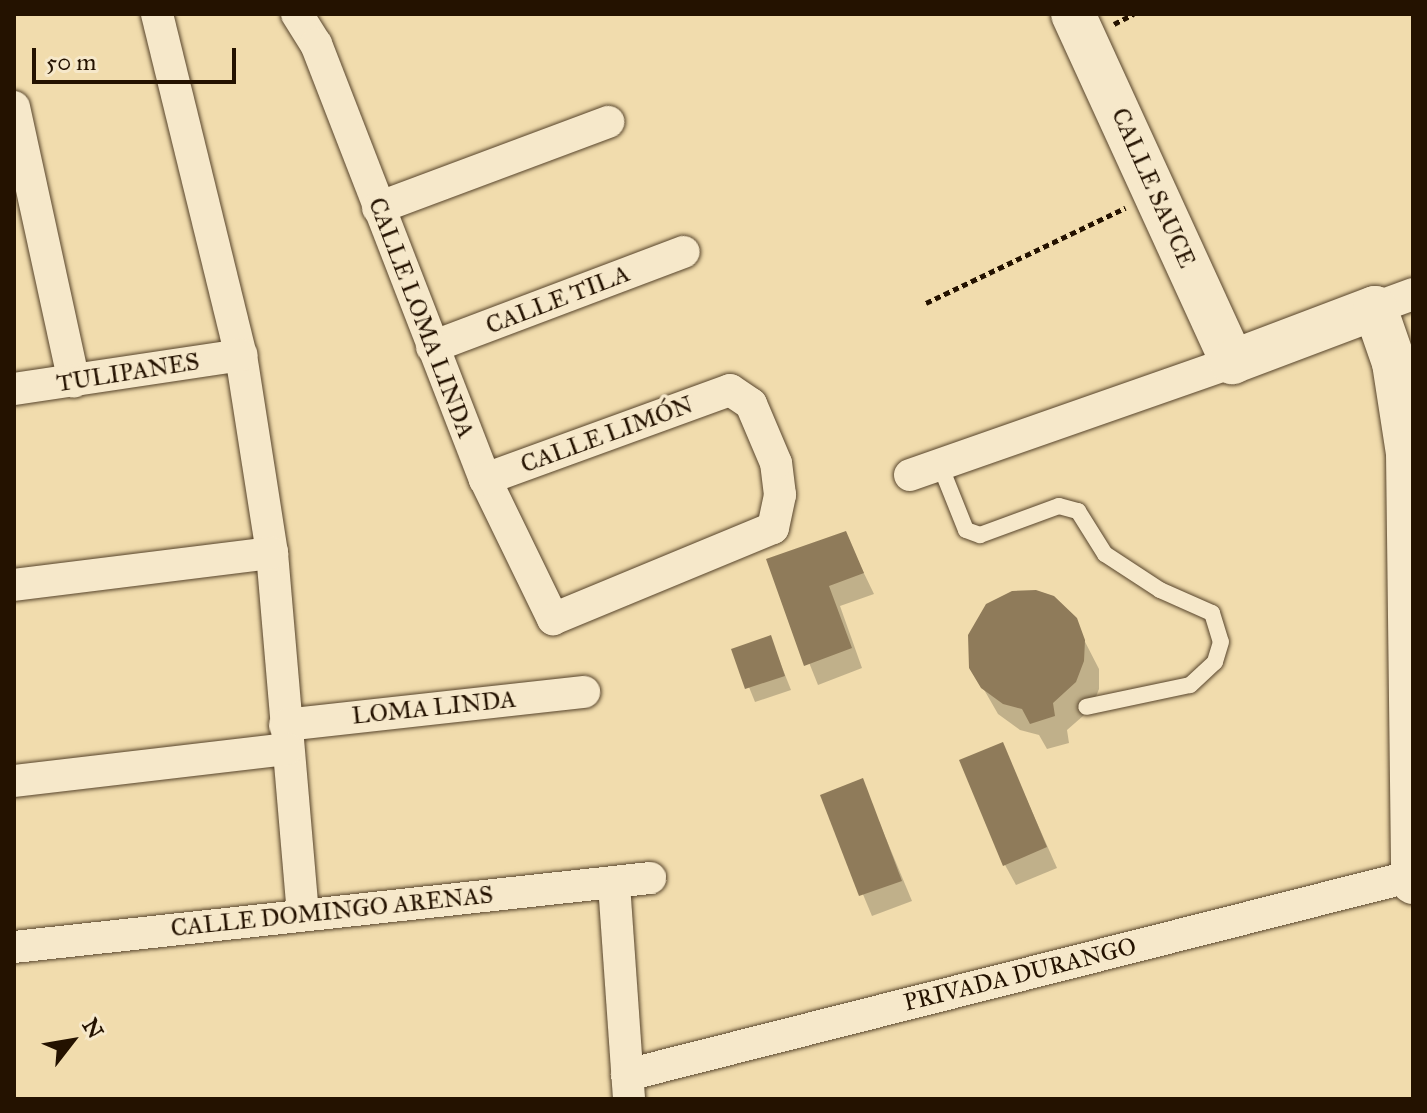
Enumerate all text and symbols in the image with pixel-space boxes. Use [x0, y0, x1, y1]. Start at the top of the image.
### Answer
scale bar [36, 32, 240, 82]
text: 50 m [46, 47, 96, 77]
street label: CALLE SAUCE [1105, 104, 1201, 272]
street label: CALLE LOMA LINDA [362, 194, 480, 442]
street label: CALLE TILA [482, 259, 634, 341]
street label: TULIPANES [55, 348, 201, 398]
street label: CALLE LIMÓN [517, 390, 697, 480]
street label: LOMA LINDA [351, 685, 517, 731]
street label: CALLE DOMINGO ARENAS [169, 881, 495, 943]
street label: PRIVADA DURANGO [901, 932, 1139, 1018]
north arrow [32, 1001, 112, 1081]
text: N [77, 1013, 109, 1043]

